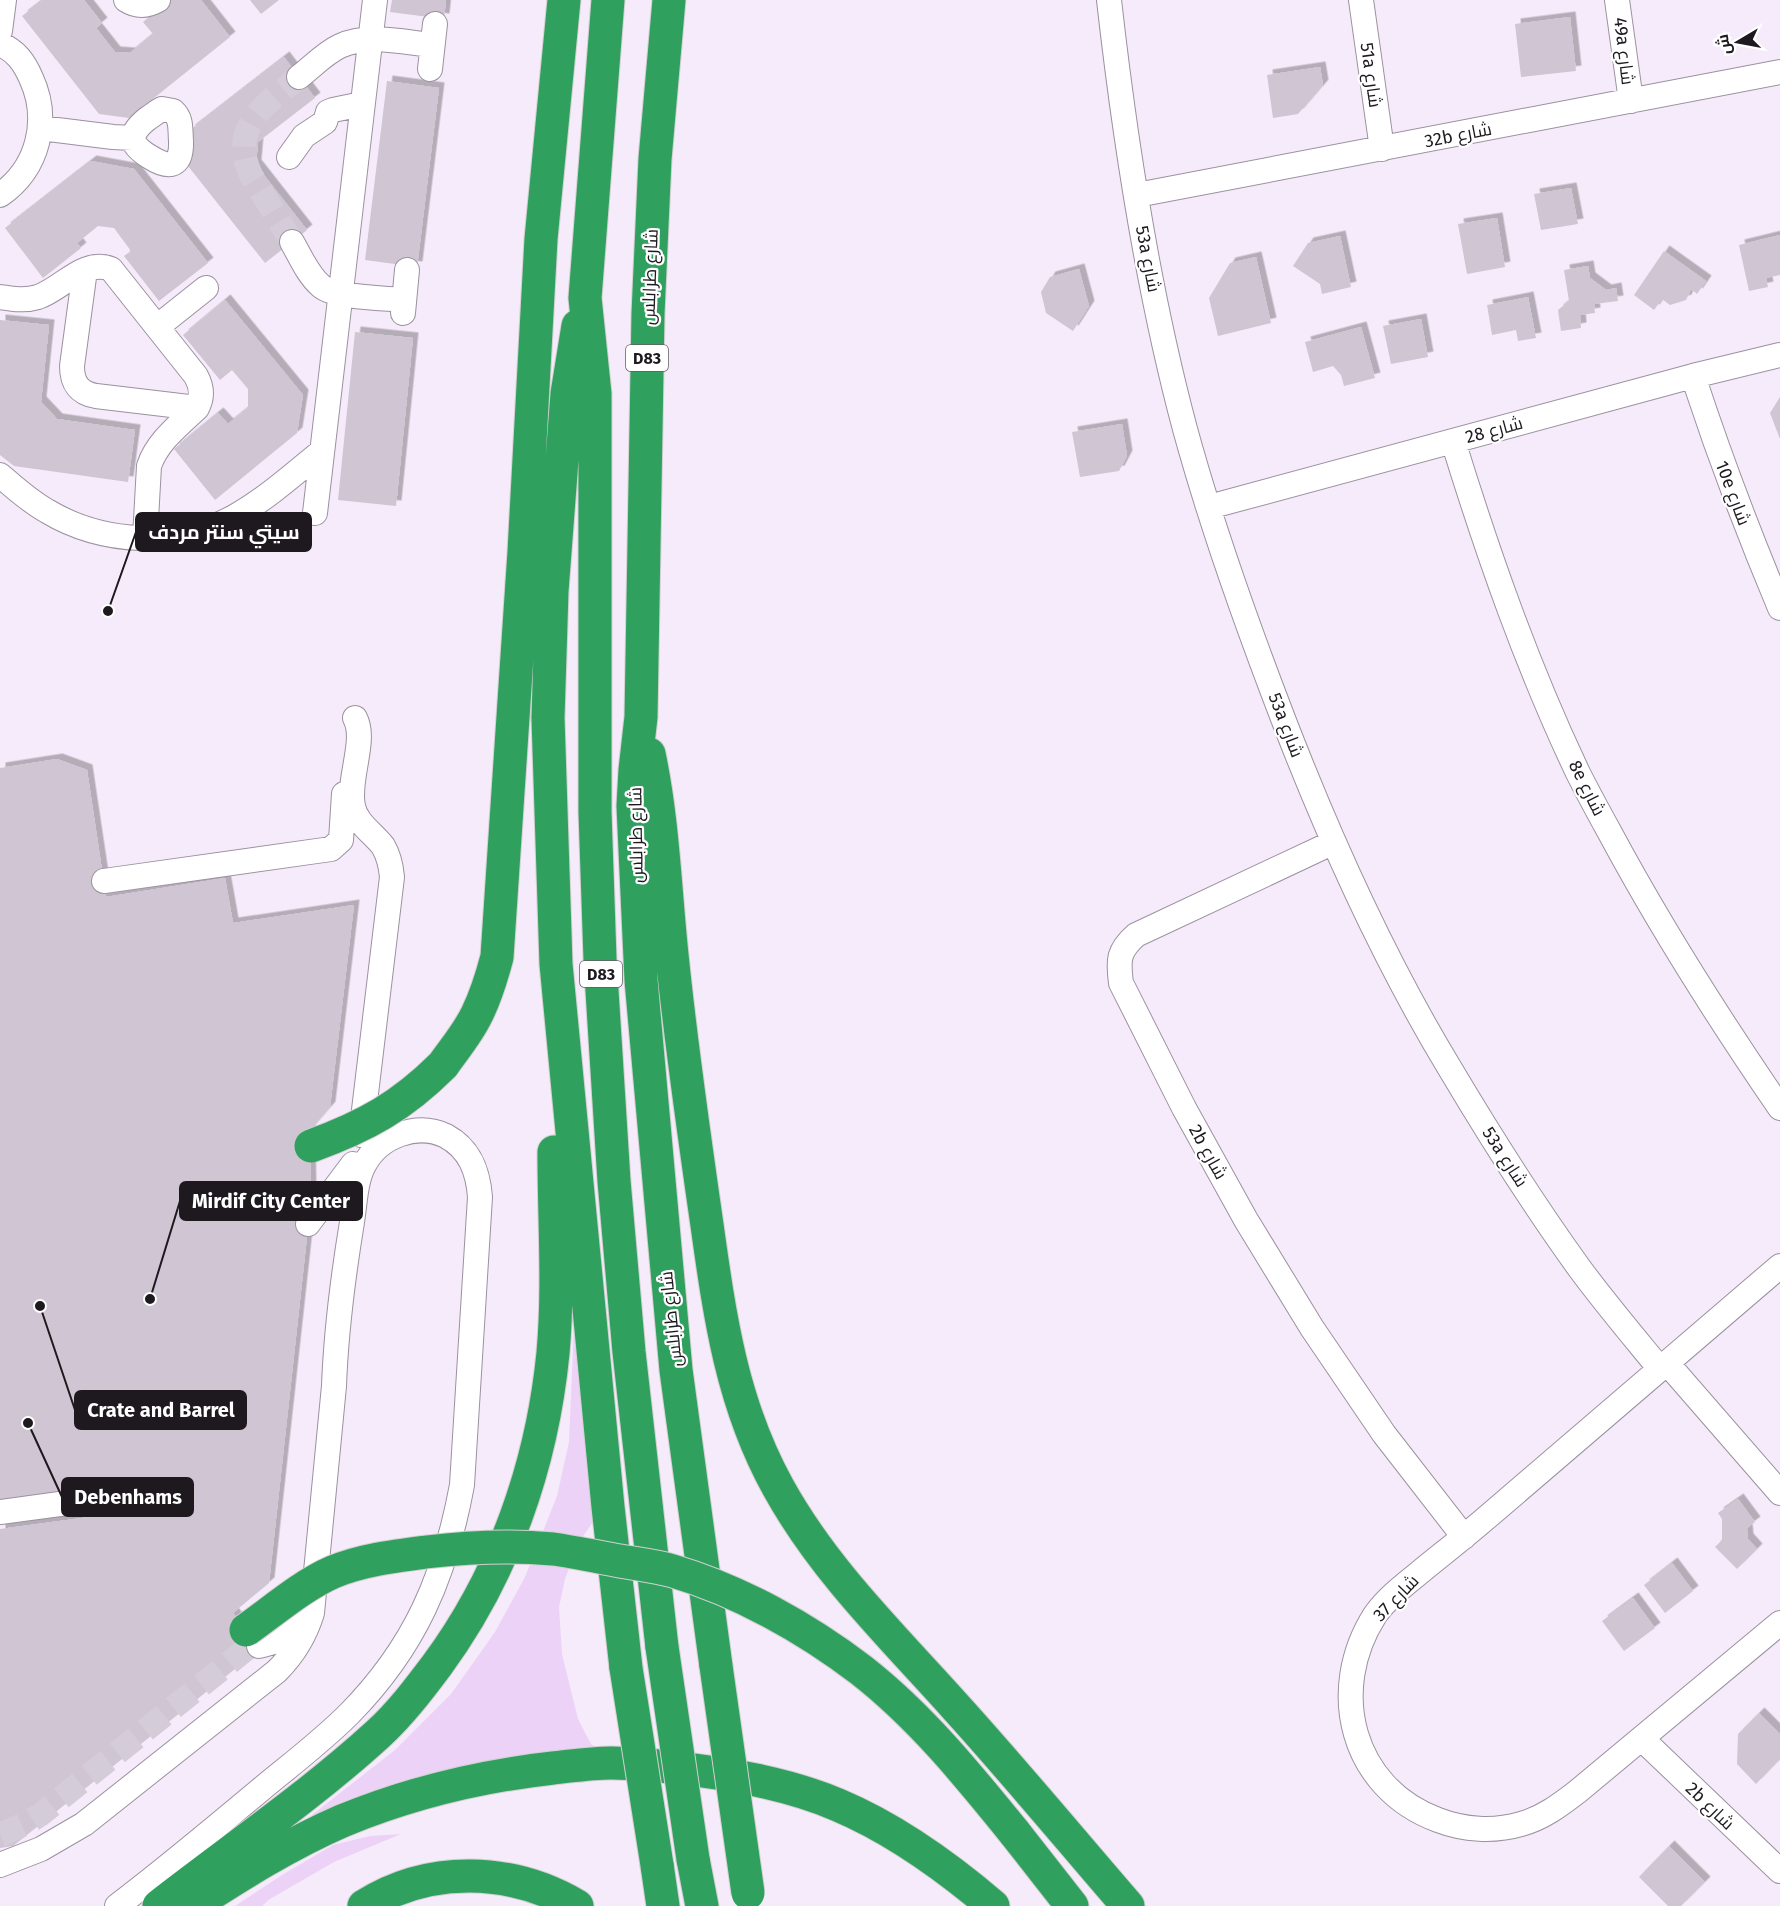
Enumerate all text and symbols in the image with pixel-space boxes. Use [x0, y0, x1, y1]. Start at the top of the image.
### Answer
north arrow [1708, 12, 1768, 72]
street label: 49a شارع [1608, 16, 1639, 86]
text: ش [1713, 33, 1735, 56]
street label: 51a شارع [1355, 41, 1386, 109]
street label: 32b شارع [1422, 118, 1494, 153]
street label: 53a شارع [1130, 224, 1165, 294]
street label: شارع طرابلس [637, 229, 664, 325]
road number: D83 [626, 345, 668, 371]
street label: شارع 28 [1463, 412, 1525, 449]
street label: 10e شارع [1710, 458, 1755, 529]
callout: سيتي سنتر مردف [136, 513, 311, 551]
text: سيتي سنتر مردف [148, 520, 300, 549]
street label: 53a شارع [1263, 690, 1308, 761]
street label: 8e شارع [1563, 757, 1610, 820]
street label: شارع طرابلس [624, 787, 649, 883]
road number: D83 [580, 961, 622, 987]
street label: 2b شارع [1183, 1121, 1232, 1184]
street label: 53a شارع [1477, 1123, 1533, 1192]
callout: Mirdif City Center [180, 1182, 362, 1220]
text: Mirdif City Center [192, 1189, 351, 1213]
street label: شارع طرابلس [655, 1270, 688, 1368]
callout: Crate and Barrel [75, 1391, 246, 1429]
text: Crate and Barrel [87, 1398, 235, 1422]
callout: Debenhams [62, 1478, 193, 1516]
text: Debenhams [74, 1485, 182, 1509]
street label: شارع 37 [1368, 1570, 1424, 1627]
street label: 2b شارع [1680, 1778, 1739, 1835]

